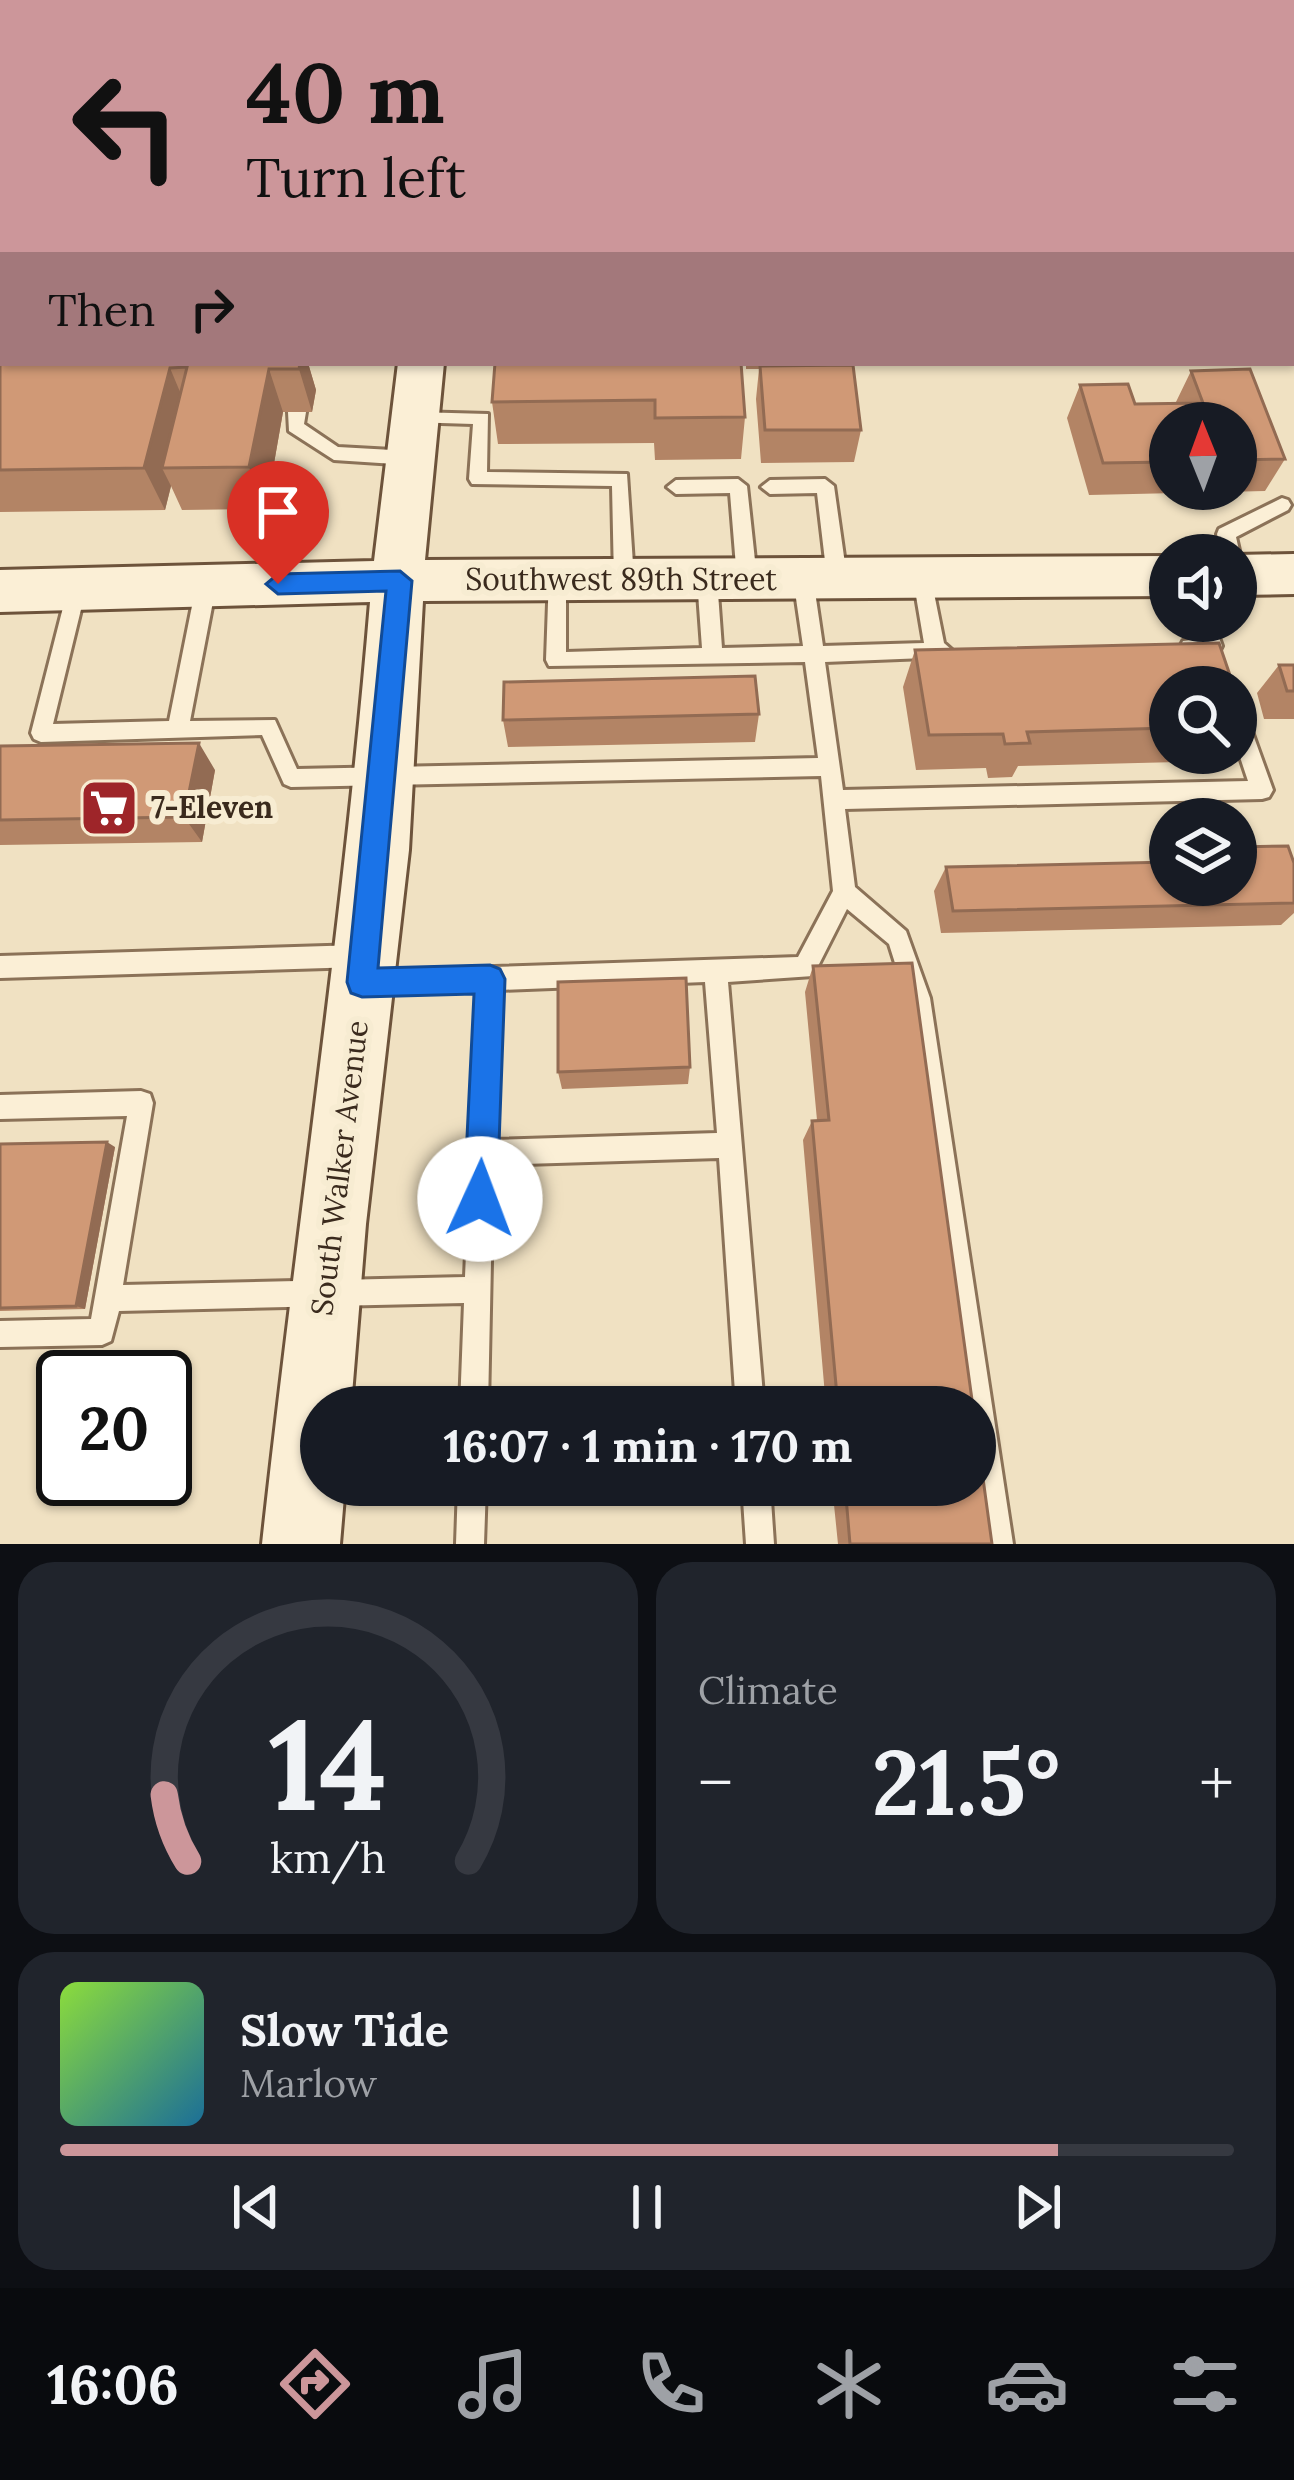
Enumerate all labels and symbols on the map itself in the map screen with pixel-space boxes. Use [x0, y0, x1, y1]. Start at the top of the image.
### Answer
north arrow [1149, 402, 1257, 510]
pin [227, 461, 329, 584]
street label: Southwest 89th Street [465, 560, 777, 598]
supermarket icon: 7-Eleven [78, 777, 140, 839]
place label: 7-Eleven [151, 788, 273, 826]
street label: South Walker Avenue [302, 1018, 376, 1318]
position arrow [417, 1136, 543, 1262]
speed limit sign: 20 [36, 1350, 192, 1506]

